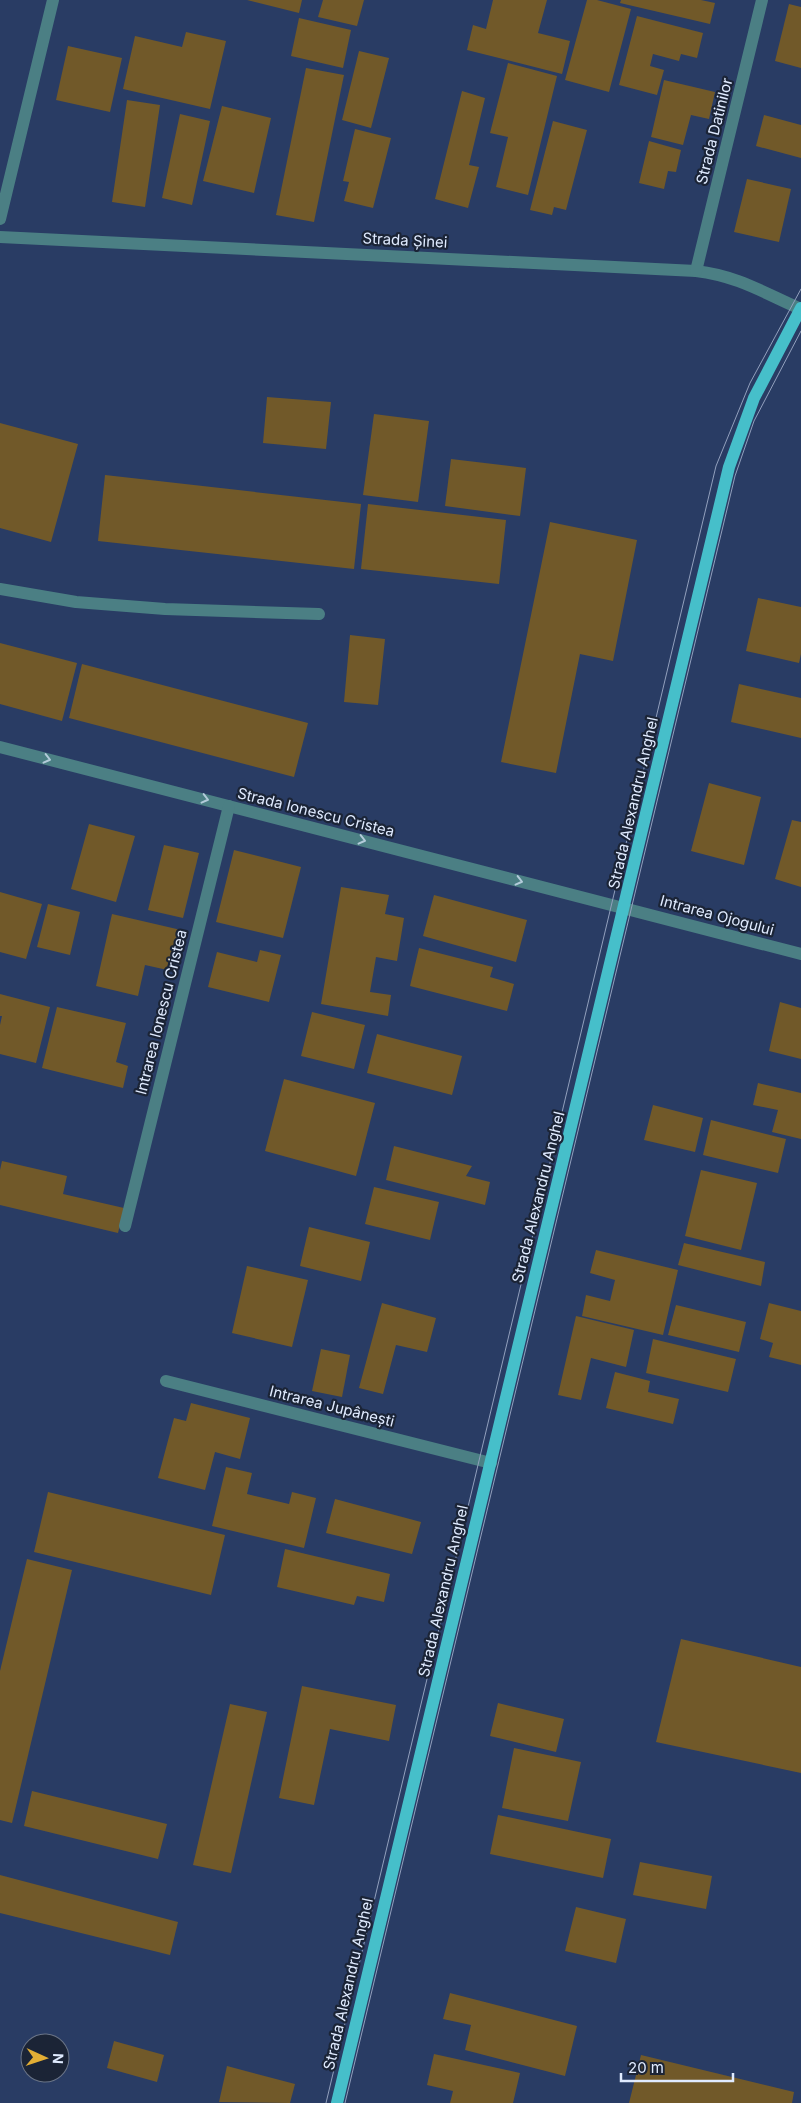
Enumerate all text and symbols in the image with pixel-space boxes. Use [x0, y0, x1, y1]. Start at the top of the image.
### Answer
street label: Strada Datinilor [692, 75, 736, 186]
street label: Strada Șinei [362, 228, 448, 252]
street label: Strada Alexandru Anghel [604, 715, 662, 891]
one-way arrow [43, 753, 52, 764]
street label: Strada Ionescu Cristea [236, 783, 396, 841]
one-way arrow [200, 794, 208, 804]
one-way arrow [357, 834, 366, 845]
one-way arrow [515, 875, 524, 886]
street label: Intrarea Ojogului [658, 891, 776, 939]
street label: Intrarea Ionescu Cristea [131, 927, 191, 1097]
street label: Strada Alexandru Anghel [508, 1109, 568, 1285]
street label: Intrarea Jupânești [268, 1381, 396, 1431]
street label: Strada Alexandru Anghel [414, 1503, 472, 1679]
street label: Strada Alexandru Anghel [319, 1896, 377, 2072]
north arrow [20, 2033, 70, 2083]
scale bar [621, 2050, 734, 2082]
text: N [50, 2053, 67, 2064]
text: 20 m [628, 2058, 664, 2077]

